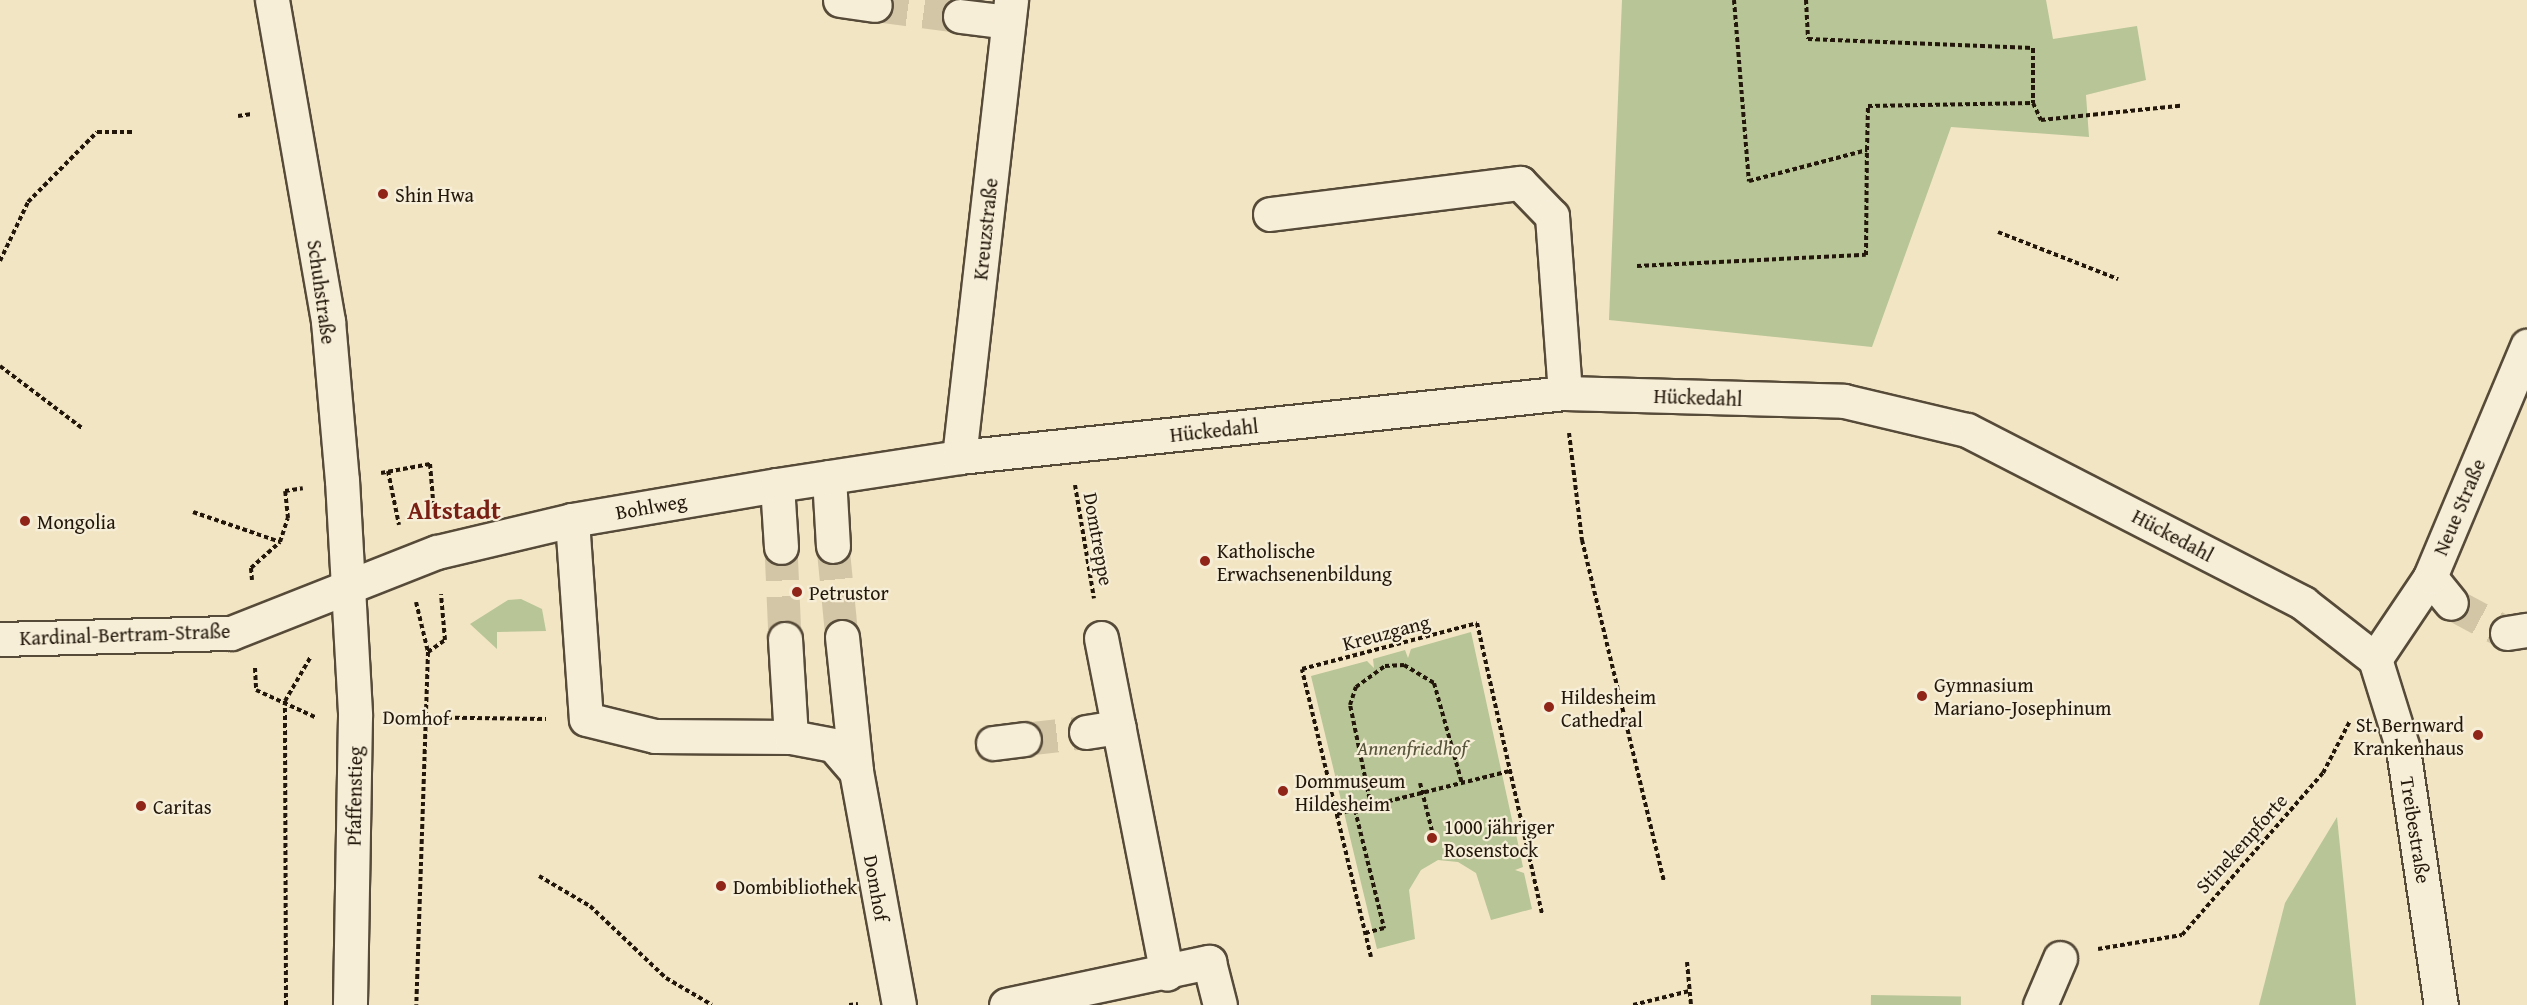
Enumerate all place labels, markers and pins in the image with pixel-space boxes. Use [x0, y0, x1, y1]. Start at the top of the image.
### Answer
place label: Shin Hwa [395, 182, 474, 206]
marker: Shin Hwa [376, 187, 390, 201]
place label: Mongolia [37, 509, 116, 533]
marker: Mongolia [18, 514, 32, 528]
place label: Katholische Erwachsenenbildung [1217, 538, 1392, 585]
marker: Katholische Erwachsenenbildung [1198, 554, 1212, 568]
place label: Petrustor [809, 580, 889, 604]
marker: Petrustor [790, 585, 804, 599]
place label: Gymnasium Mariano-Josephinum [1934, 672, 2111, 719]
place label: Hildesheim Cathedral [1561, 684, 1656, 731]
marker: Gymnasium Mariano-Josephinum [1915, 689, 1929, 703]
marker: Hildesheim Cathedral [1542, 700, 1556, 714]
place label: St. Bernward Krankenhaus [2354, 712, 2464, 759]
marker: St. Bernward Krankenhaus [2469, 726, 2487, 744]
place label: Dommuseum Hildesheim [1295, 768, 1405, 815]
marker: Dommuseum Hildesheim [1276, 784, 1290, 798]
place label: Caritas [153, 794, 212, 818]
marker: Caritas [134, 799, 148, 813]
place label: 1000 jähriger Rosenstock [1444, 814, 1554, 861]
marker: 1000 jähriger Rosenstock [1425, 831, 1439, 845]
place label: Dombibliothek [733, 874, 857, 898]
marker: Dombibliothek [714, 879, 728, 893]

